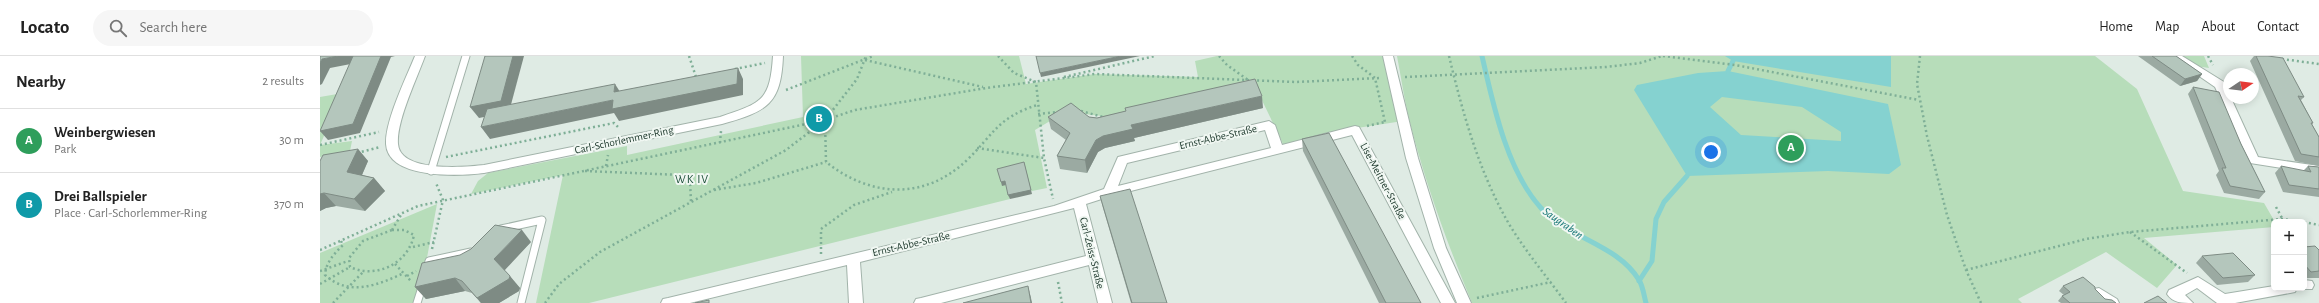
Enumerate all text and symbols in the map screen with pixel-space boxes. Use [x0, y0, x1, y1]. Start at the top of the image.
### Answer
search box [93, 10, 373, 46]
icon: search [107, 17, 129, 39]
text: Locato [20, 18, 69, 37]
text: Search here [139, 20, 207, 35]
text: Home [2099, 20, 2133, 34]
text: Map [2155, 20, 2179, 34]
text: About [2201, 20, 2235, 34]
text: Contact [2257, 20, 2299, 34]
north arrow [2223, 68, 2259, 104]
text: Nearby [16, 73, 66, 90]
text: 2 results [262, 75, 304, 88]
pin: B [806, 104, 832, 134]
street label: Ernst-Abbe-Straße [1178, 123, 1258, 151]
street label: Carl-Schorlemmer-Ring [574, 124, 675, 156]
text: Weinbergwiesen [54, 125, 156, 140]
pin: A [1778, 133, 1804, 163]
text: A [25, 134, 33, 147]
text: 30 m [279, 134, 304, 147]
street label: Lise-Meitner-Straße [1358, 141, 1408, 221]
your location [1701, 142, 1721, 162]
text: Park [54, 143, 76, 156]
district label: WK IV [675, 173, 709, 185]
text: Drei Ballspieler [54, 189, 147, 204]
text: B [25, 198, 33, 211]
text: 370 m [274, 198, 304, 211]
water label: Saugraben [1541, 205, 1585, 241]
text: Place · Carl-Schorlemmer-Ring [54, 207, 207, 220]
street label: Carl-Zeiss-Straße [1078, 216, 1106, 290]
map controls [2271, 219, 2307, 291]
button: + [2271, 219, 2307, 255]
street label: Ernst-Abbe-Straße [871, 230, 951, 258]
button: − [2271, 255, 2307, 291]

